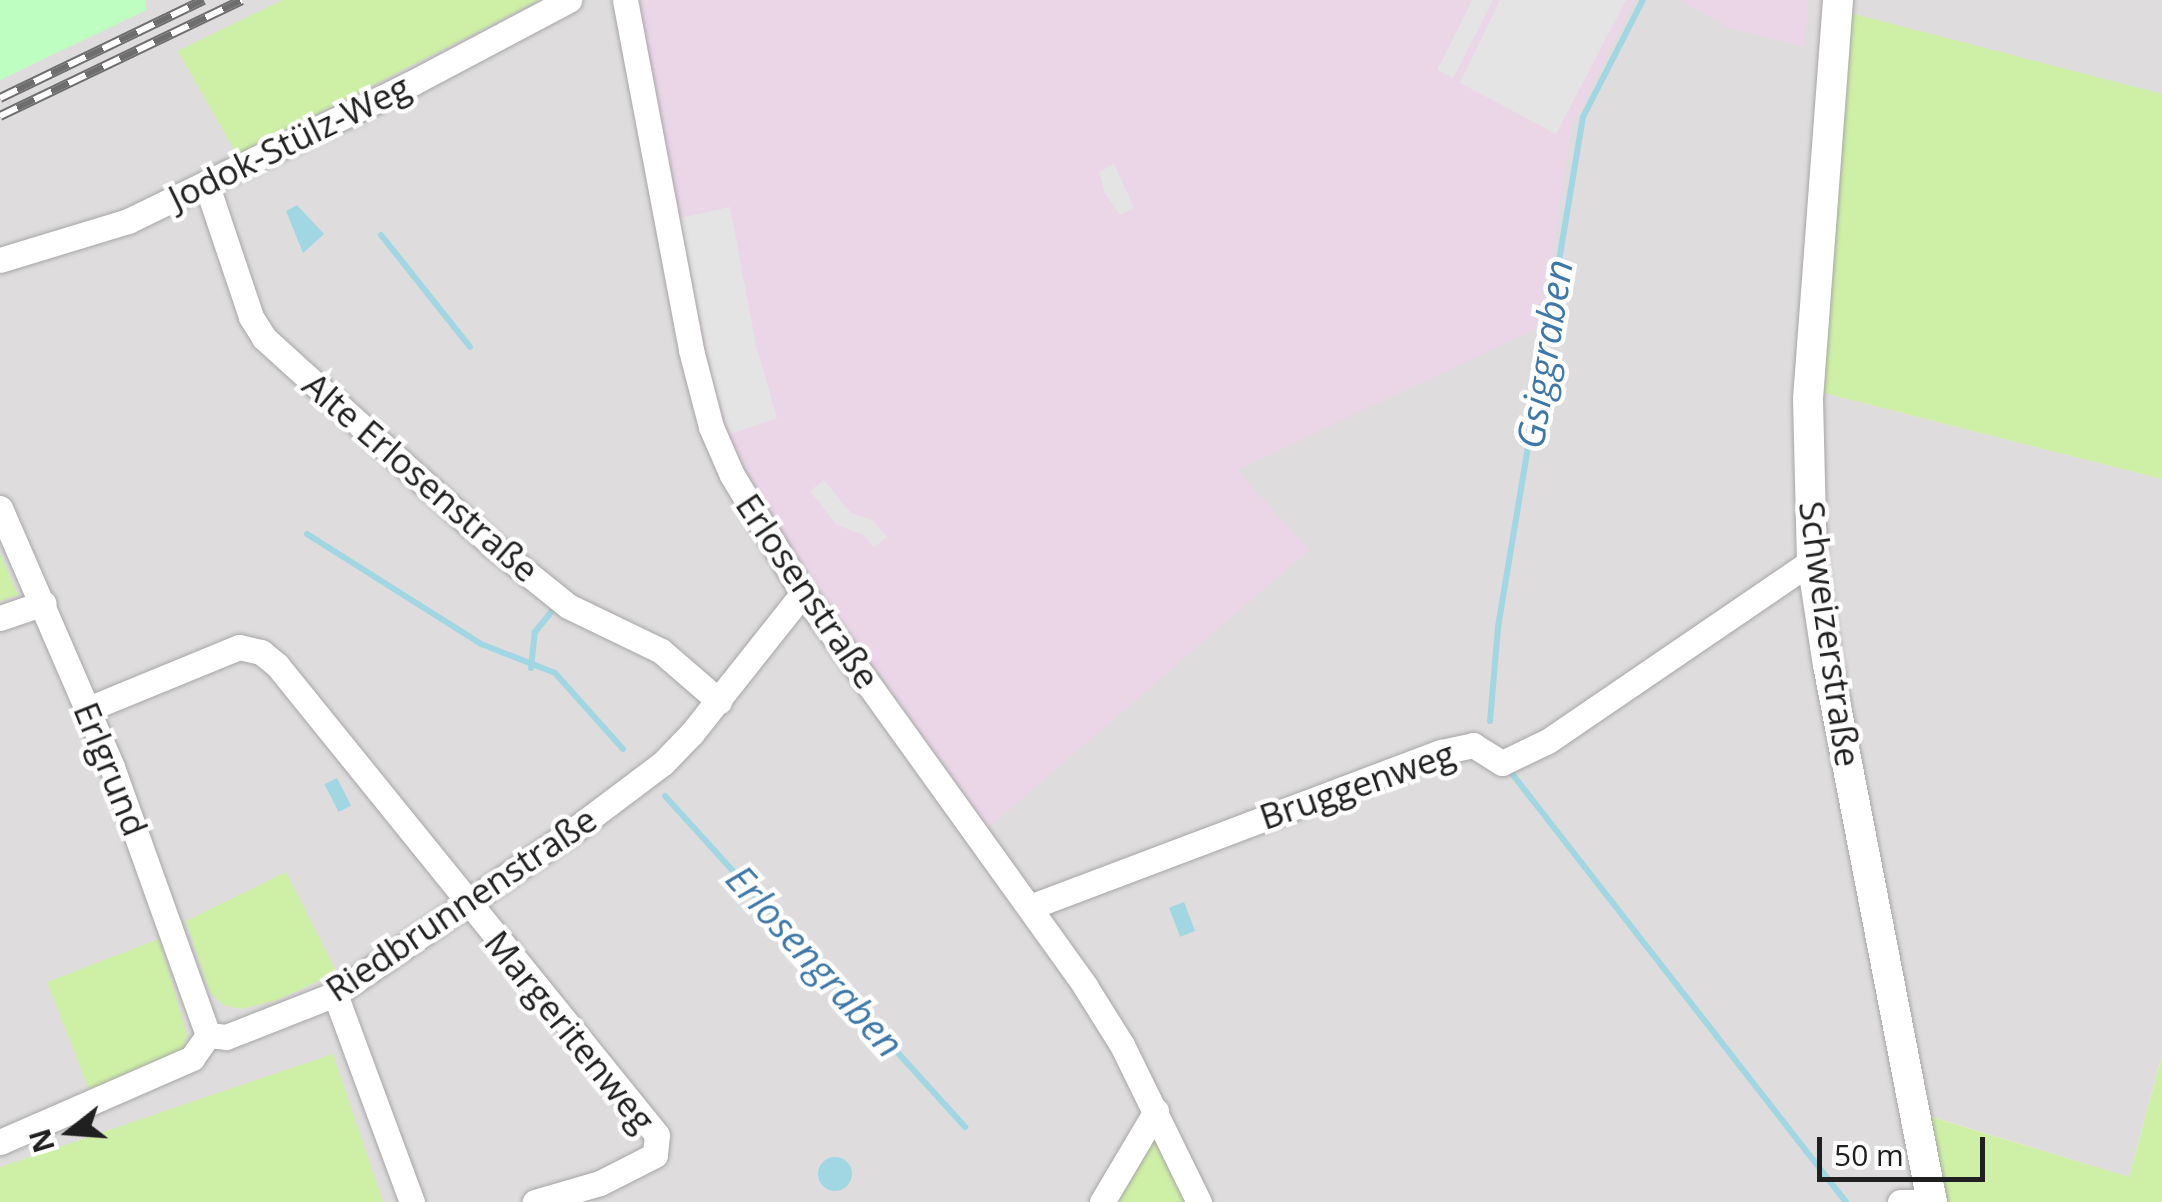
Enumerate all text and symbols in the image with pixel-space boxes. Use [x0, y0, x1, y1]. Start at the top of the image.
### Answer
street label: Jodok-Stülz-Weg [162, 65, 416, 219]
water label: Gsiggraben [1507, 256, 1581, 452]
street label: Alte Erlosenstraße [295, 363, 547, 591]
street label: Erlosenstraße [727, 486, 889, 696]
street label: Schweizerstraße [1791, 499, 1869, 769]
street label: Erlgrund [65, 696, 157, 842]
street label: Bruggenweg [1254, 732, 1460, 838]
street label: Riedbrunnenstraße [318, 798, 604, 1010]
water label: Erlosengraben [717, 856, 913, 1066]
street label: Margeritenweg [476, 922, 664, 1140]
north arrow [20, 1082, 120, 1182]
scale bar [1822, 1117, 1990, 1179]
text: N [20, 1124, 63, 1157]
text: 50 m [1834, 1134, 1904, 1175]

